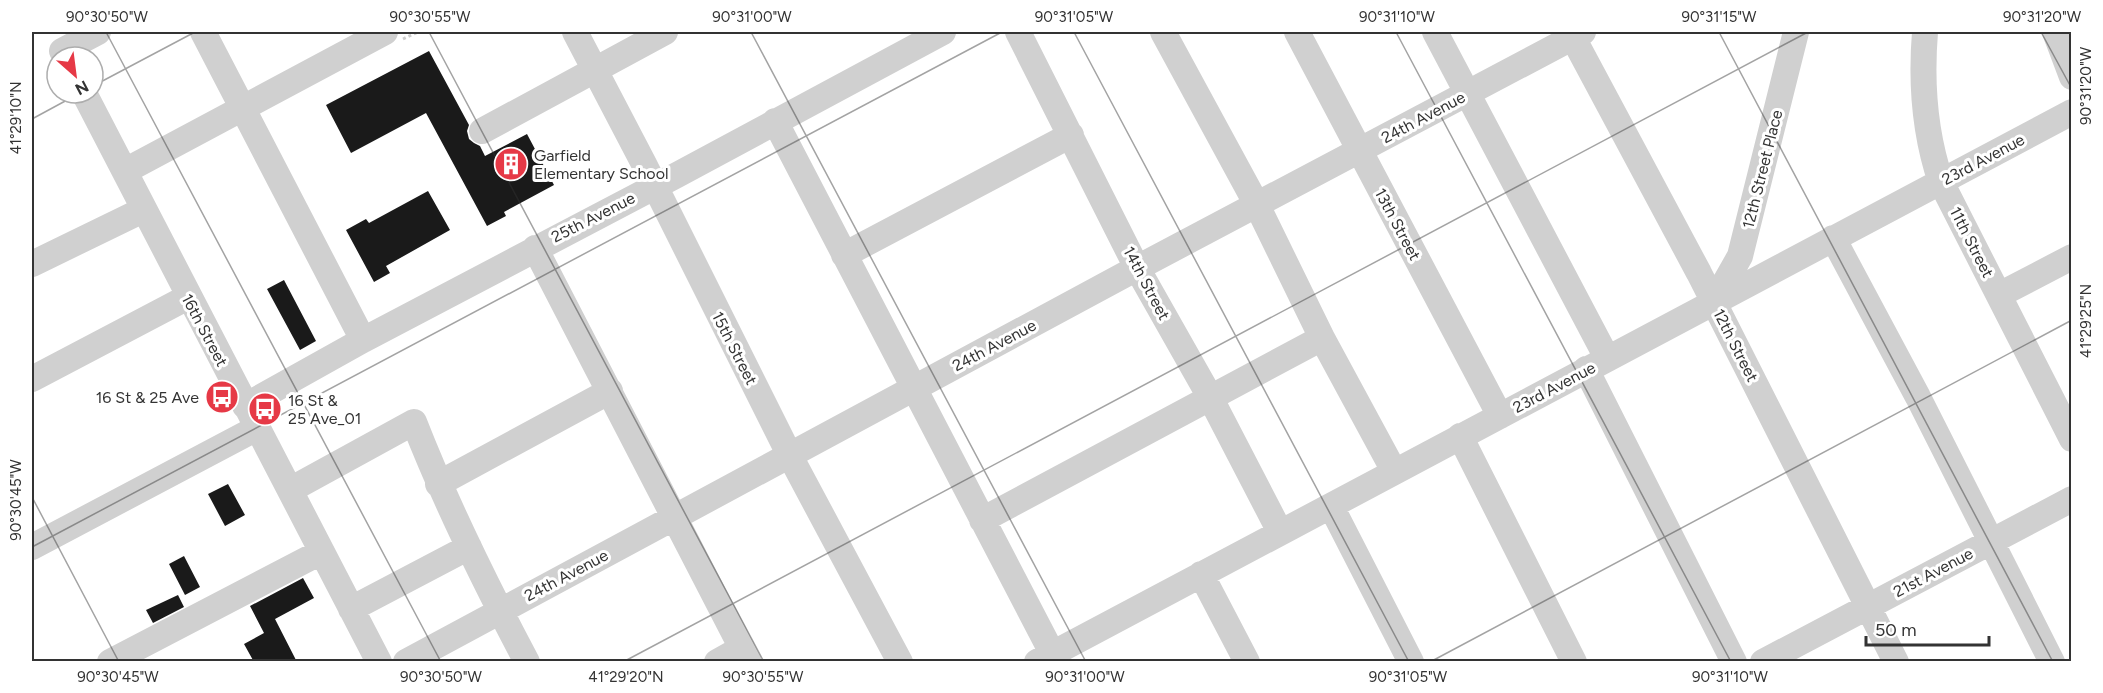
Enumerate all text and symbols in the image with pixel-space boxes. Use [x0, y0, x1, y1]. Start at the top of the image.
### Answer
text: 90°30'50"W [66, 8, 149, 26]
text: 90°30'55"W [390, 8, 471, 26]
text: 90°31'00"W [712, 8, 792, 26]
text: 90°31'05"W [1035, 8, 1114, 26]
text: 90°31'10"W [1359, 8, 1436, 26]
text: 90°31'15"W [1681, 8, 1757, 26]
text: 90°31'20"W [2003, 8, 2082, 26]
north arrow [45, 45, 105, 105]
text: 90°31'20"W [2077, 46, 2095, 125]
text: N [72, 77, 92, 99]
text: 41°29'10"N [7, 81, 25, 155]
street label: 24th Avenue [1378, 87, 1469, 147]
street label: 12th Street Place [1739, 108, 1786, 230]
street label: 23rd Avenue [1939, 130, 2028, 189]
building icon: Garfield Elementary School [493, 146, 529, 182]
place label: Garfield Elementary School [534, 146, 668, 183]
street label: 13th Street [1371, 185, 1425, 264]
street label: 25th Avenue [548, 188, 638, 247]
street label: 11th Street [1946, 204, 1997, 281]
street label: 14th Street [1119, 243, 1174, 323]
text: 41°29'25"N [2077, 284, 2095, 358]
street label: 16th Street [178, 291, 232, 370]
street label: 12th Street [1709, 306, 1762, 385]
street label: 15th Street [708, 308, 761, 388]
street label: 24th Avenue [949, 315, 1040, 375]
street label: 23rd Avenue [1510, 358, 1599, 417]
bus stop icon: 16 St & 25 Ave [204, 379, 240, 415]
place label: 16 St & 25 Ave [96, 388, 199, 407]
bus stop icon: 16 St & 25 Ave_01 [247, 391, 283, 427]
place label: 16 St & 25 Ave_01 [288, 391, 361, 428]
text: 90°30'45"W [7, 459, 25, 541]
street label: 21st Avenue [1890, 543, 1976, 601]
street label: 24th Avenue [521, 545, 612, 605]
scale bar [1866, 609, 1989, 647]
text: 50 m [1875, 619, 1917, 641]
text: 90°30'45"W [77, 668, 159, 686]
text: 90°30'50"W [400, 668, 483, 686]
text: 41°29'20"N [588, 668, 664, 686]
text: 90°30'55"W [723, 668, 804, 686]
text: 90°31'00"W [1045, 668, 1125, 686]
text: 90°31'05"W [1369, 668, 1448, 686]
text: 90°31'10"W [1692, 668, 1769, 686]

